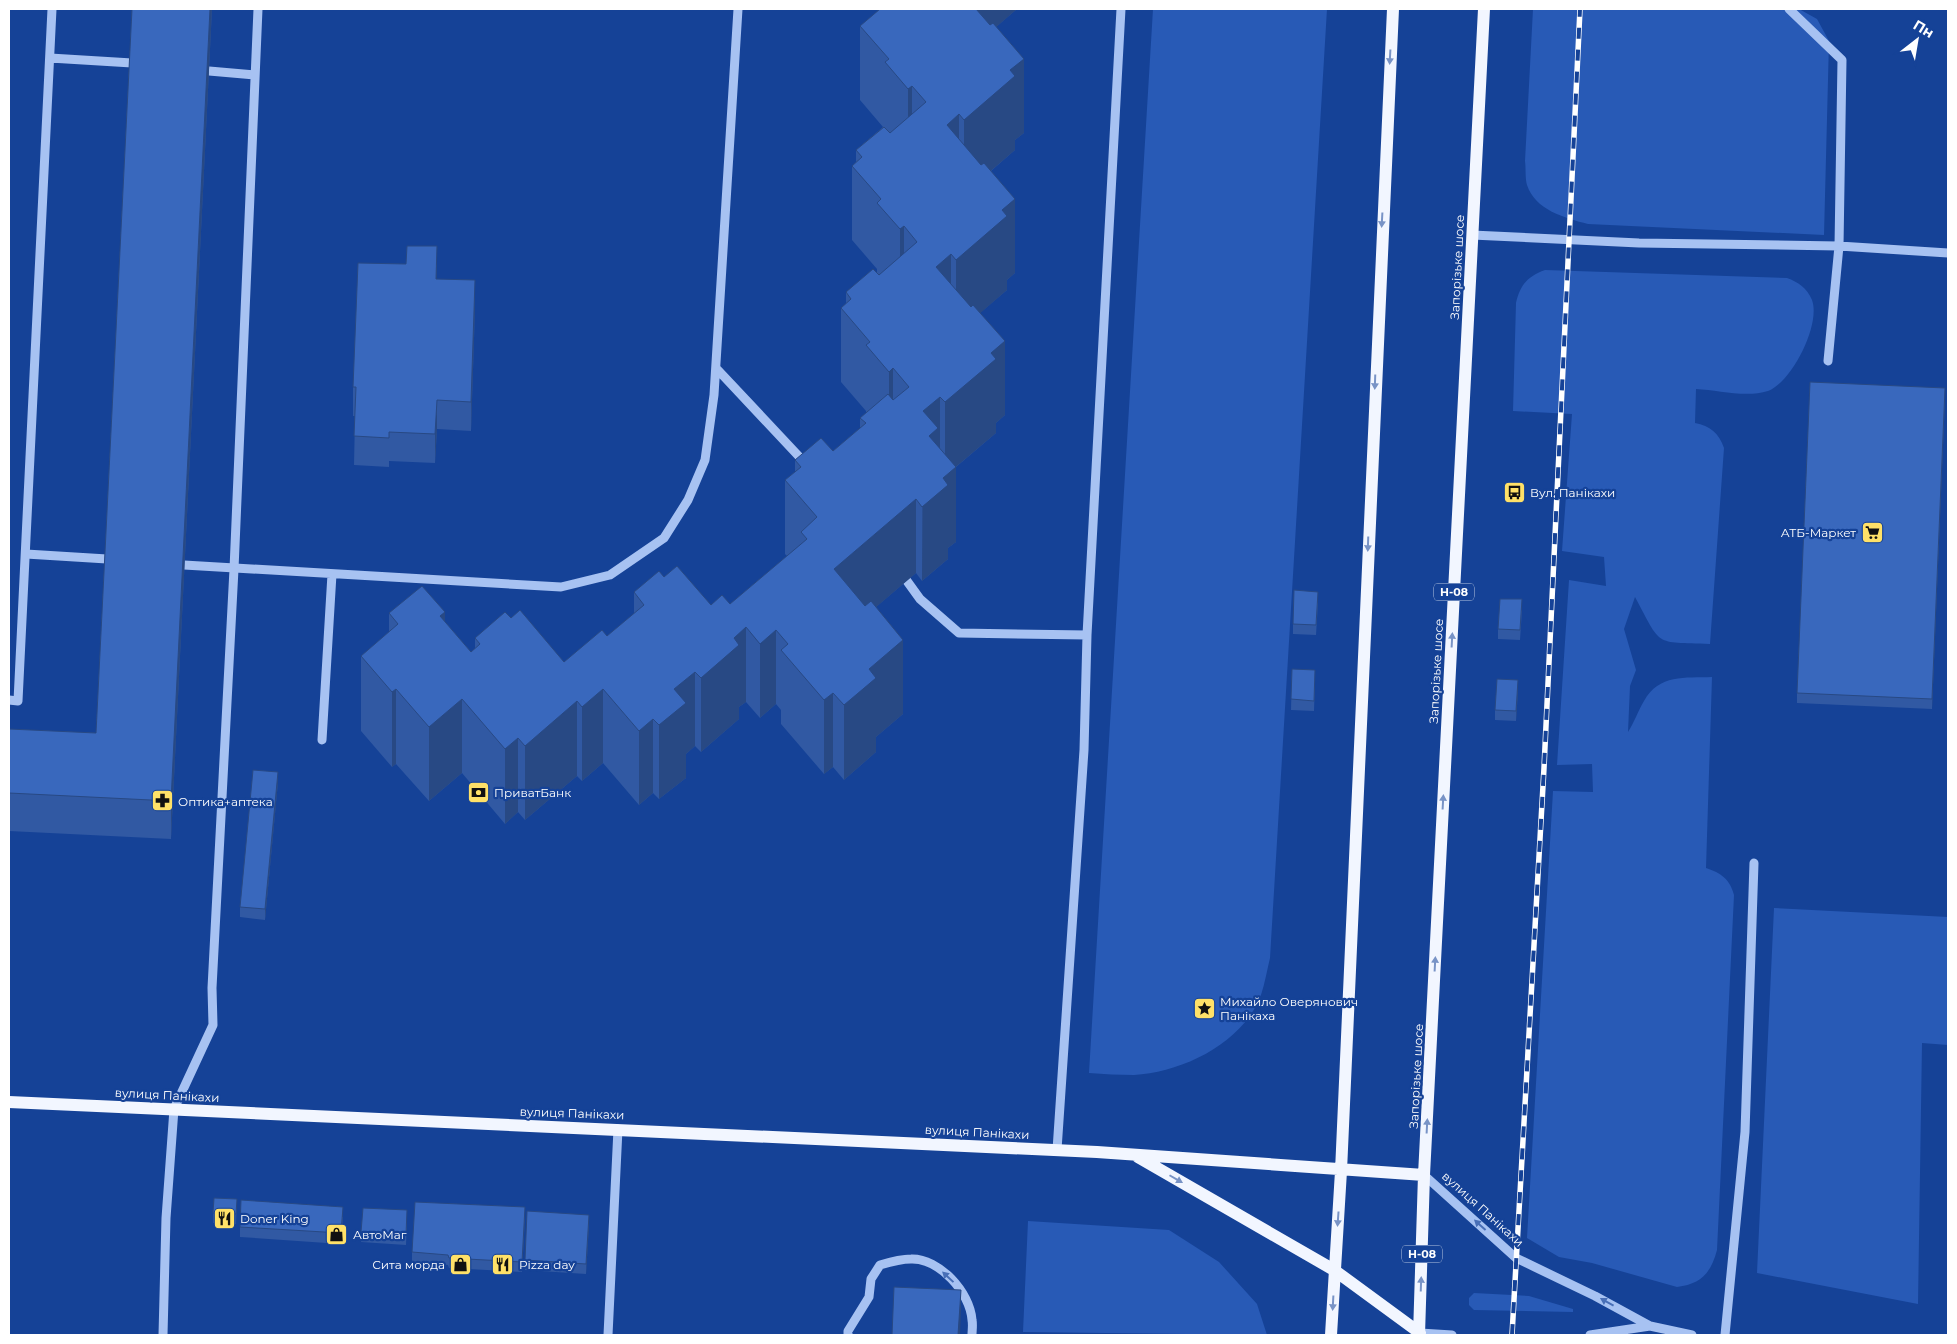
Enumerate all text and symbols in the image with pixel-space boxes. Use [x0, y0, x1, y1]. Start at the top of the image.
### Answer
north arrow [1892, 15, 1942, 65]
text: Пн [1910, 16, 1937, 42]
one-way arrow [1386, 50, 1394, 66]
one-way arrow [1378, 212, 1386, 228]
street label: Запорізьке шосе [1447, 214, 1467, 320]
one-way arrow [1370, 374, 1378, 390]
bus stop icon: Вул. Панікахи [1502, 480, 1526, 504]
place label: Вул. Панікахи [1530, 485, 1615, 500]
supermarket icon: АТБ-Маркет [1860, 520, 1884, 544]
place label: АТБ-Маркет [1781, 525, 1856, 540]
one-way arrow [1363, 537, 1371, 553]
road number: Н-08 [1434, 584, 1474, 600]
street label: Запорізьке шосе [1426, 618, 1446, 724]
one-way arrow [1448, 631, 1456, 647]
bank icon: ПриватБанк [466, 780, 490, 804]
place label: ПриватБанк [494, 785, 571, 800]
pharmacy icon: Оптика+аптека [150, 789, 174, 813]
place label: Оптика+аптека [178, 794, 273, 809]
one-way arrow [1440, 794, 1448, 810]
one-way arrow [1432, 956, 1440, 972]
place label: Михайло Оверянович Панікаха [1220, 994, 1358, 1023]
place icon: Михайло Оверянович Панікаха [1192, 996, 1216, 1020]
street label: Запорізьке шосе [1406, 1023, 1426, 1129]
street label: вулиця Панікахи [114, 1085, 220, 1105]
street label: вулиця Панікахи [519, 1104, 625, 1122]
one-way arrow [1423, 1118, 1431, 1134]
street label: вулиця Панікахи [924, 1122, 1030, 1142]
street label: вулиця Панікахи [1439, 1168, 1527, 1250]
one-way arrow [1169, 1175, 1184, 1183]
restaurant icon: Doner King [212, 1206, 236, 1230]
place label: Doner King [240, 1211, 309, 1226]
one-way arrow [1333, 1212, 1341, 1228]
one-way arrow [1474, 1219, 1486, 1231]
shop icon: АвтоМаг [325, 1222, 349, 1246]
place label: АвтоМаг [353, 1227, 407, 1242]
road number: Н-08 [1402, 1246, 1442, 1262]
shop icon: Сита морда [449, 1252, 473, 1276]
restaurant icon: Pizza day [491, 1252, 515, 1276]
place label: Сита морда [372, 1257, 445, 1272]
place label: Pizza day [519, 1257, 575, 1272]
one-way arrow [942, 1271, 954, 1283]
one-way arrow [1417, 1276, 1425, 1292]
one-way arrow [1328, 1295, 1336, 1311]
one-way arrow [1601, 1298, 1614, 1307]

